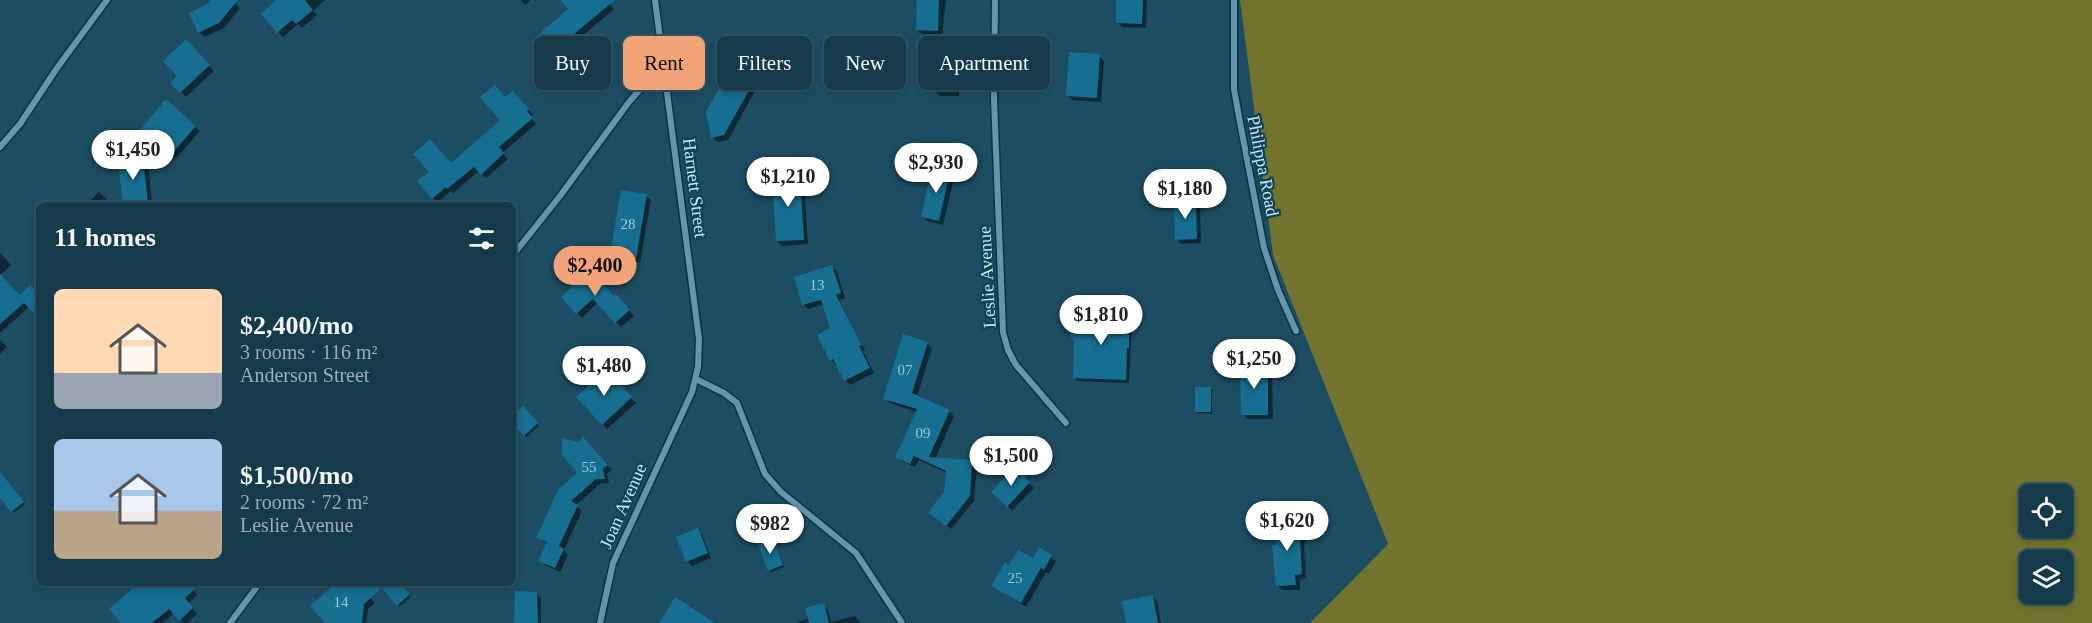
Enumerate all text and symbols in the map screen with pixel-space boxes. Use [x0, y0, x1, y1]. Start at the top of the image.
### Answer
chip: Buy [534, 36, 611, 90]
chip: Rent [623, 36, 705, 90]
chip: Filters [717, 36, 812, 90]
chip: New [824, 36, 906, 90]
chip: Apartment [918, 36, 1050, 90]
street label: Philippa Road [1243, 114, 1283, 218]
pin: $1,450 [84, 130, 182, 181]
street label: Harnett Street [679, 137, 711, 239]
text: $1,450 [106, 138, 161, 160]
pin: $2,930 [887, 143, 985, 194]
text: $2,930 [909, 151, 964, 173]
pin: $1,210 [739, 157, 837, 208]
text: $1,210 [761, 165, 816, 187]
pin: $1,180 [1136, 169, 1234, 220]
text: $1,180 [1158, 177, 1213, 199]
house number: 28 [621, 216, 636, 232]
icon: filters [465, 222, 498, 255]
text: 11 homes [54, 223, 156, 252]
street label: Leslie Avenue [974, 225, 1000, 329]
pin: $2,400 [546, 246, 644, 297]
text: $2,400 [568, 254, 623, 276]
house number: 13 [810, 277, 825, 293]
pin: $1,810 [1052, 295, 1150, 346]
text: $1,810 [1074, 303, 1129, 325]
text: $2,400/mo [240, 311, 353, 340]
icon: home [102, 313, 174, 385]
pin: $1,250 [1205, 339, 1303, 390]
text: 3 rooms · 116 m² [240, 341, 377, 363]
pin: $1,480 [555, 346, 653, 397]
text: $1,250 [1227, 347, 1282, 369]
text: $1,480 [577, 354, 632, 376]
house number: 07 [898, 362, 913, 378]
text: Anderson Street [240, 364, 369, 386]
house number: 09 [916, 425, 931, 441]
pin: $1,500 [962, 436, 1060, 487]
text: $1,500 [984, 444, 1039, 466]
house number: 55 [582, 459, 597, 475]
street label: Joan Avenue [595, 460, 651, 552]
text: $1,500/mo [240, 461, 353, 490]
icon: home [102, 463, 174, 535]
map controls [2019, 484, 2073, 604]
button: locate [2019, 484, 2073, 538]
text: 2 rooms · 72 m² [240, 491, 368, 513]
pin: $1,620 [1238, 501, 1336, 552]
pin: $982 [734, 504, 806, 555]
text: $1,620 [1260, 509, 1315, 531]
text: $982 [750, 512, 790, 534]
text: Leslie Avenue [240, 514, 353, 536]
button: layers [2019, 550, 2073, 604]
house number: 25 [1008, 570, 1023, 586]
house number: 14 [334, 594, 349, 610]

